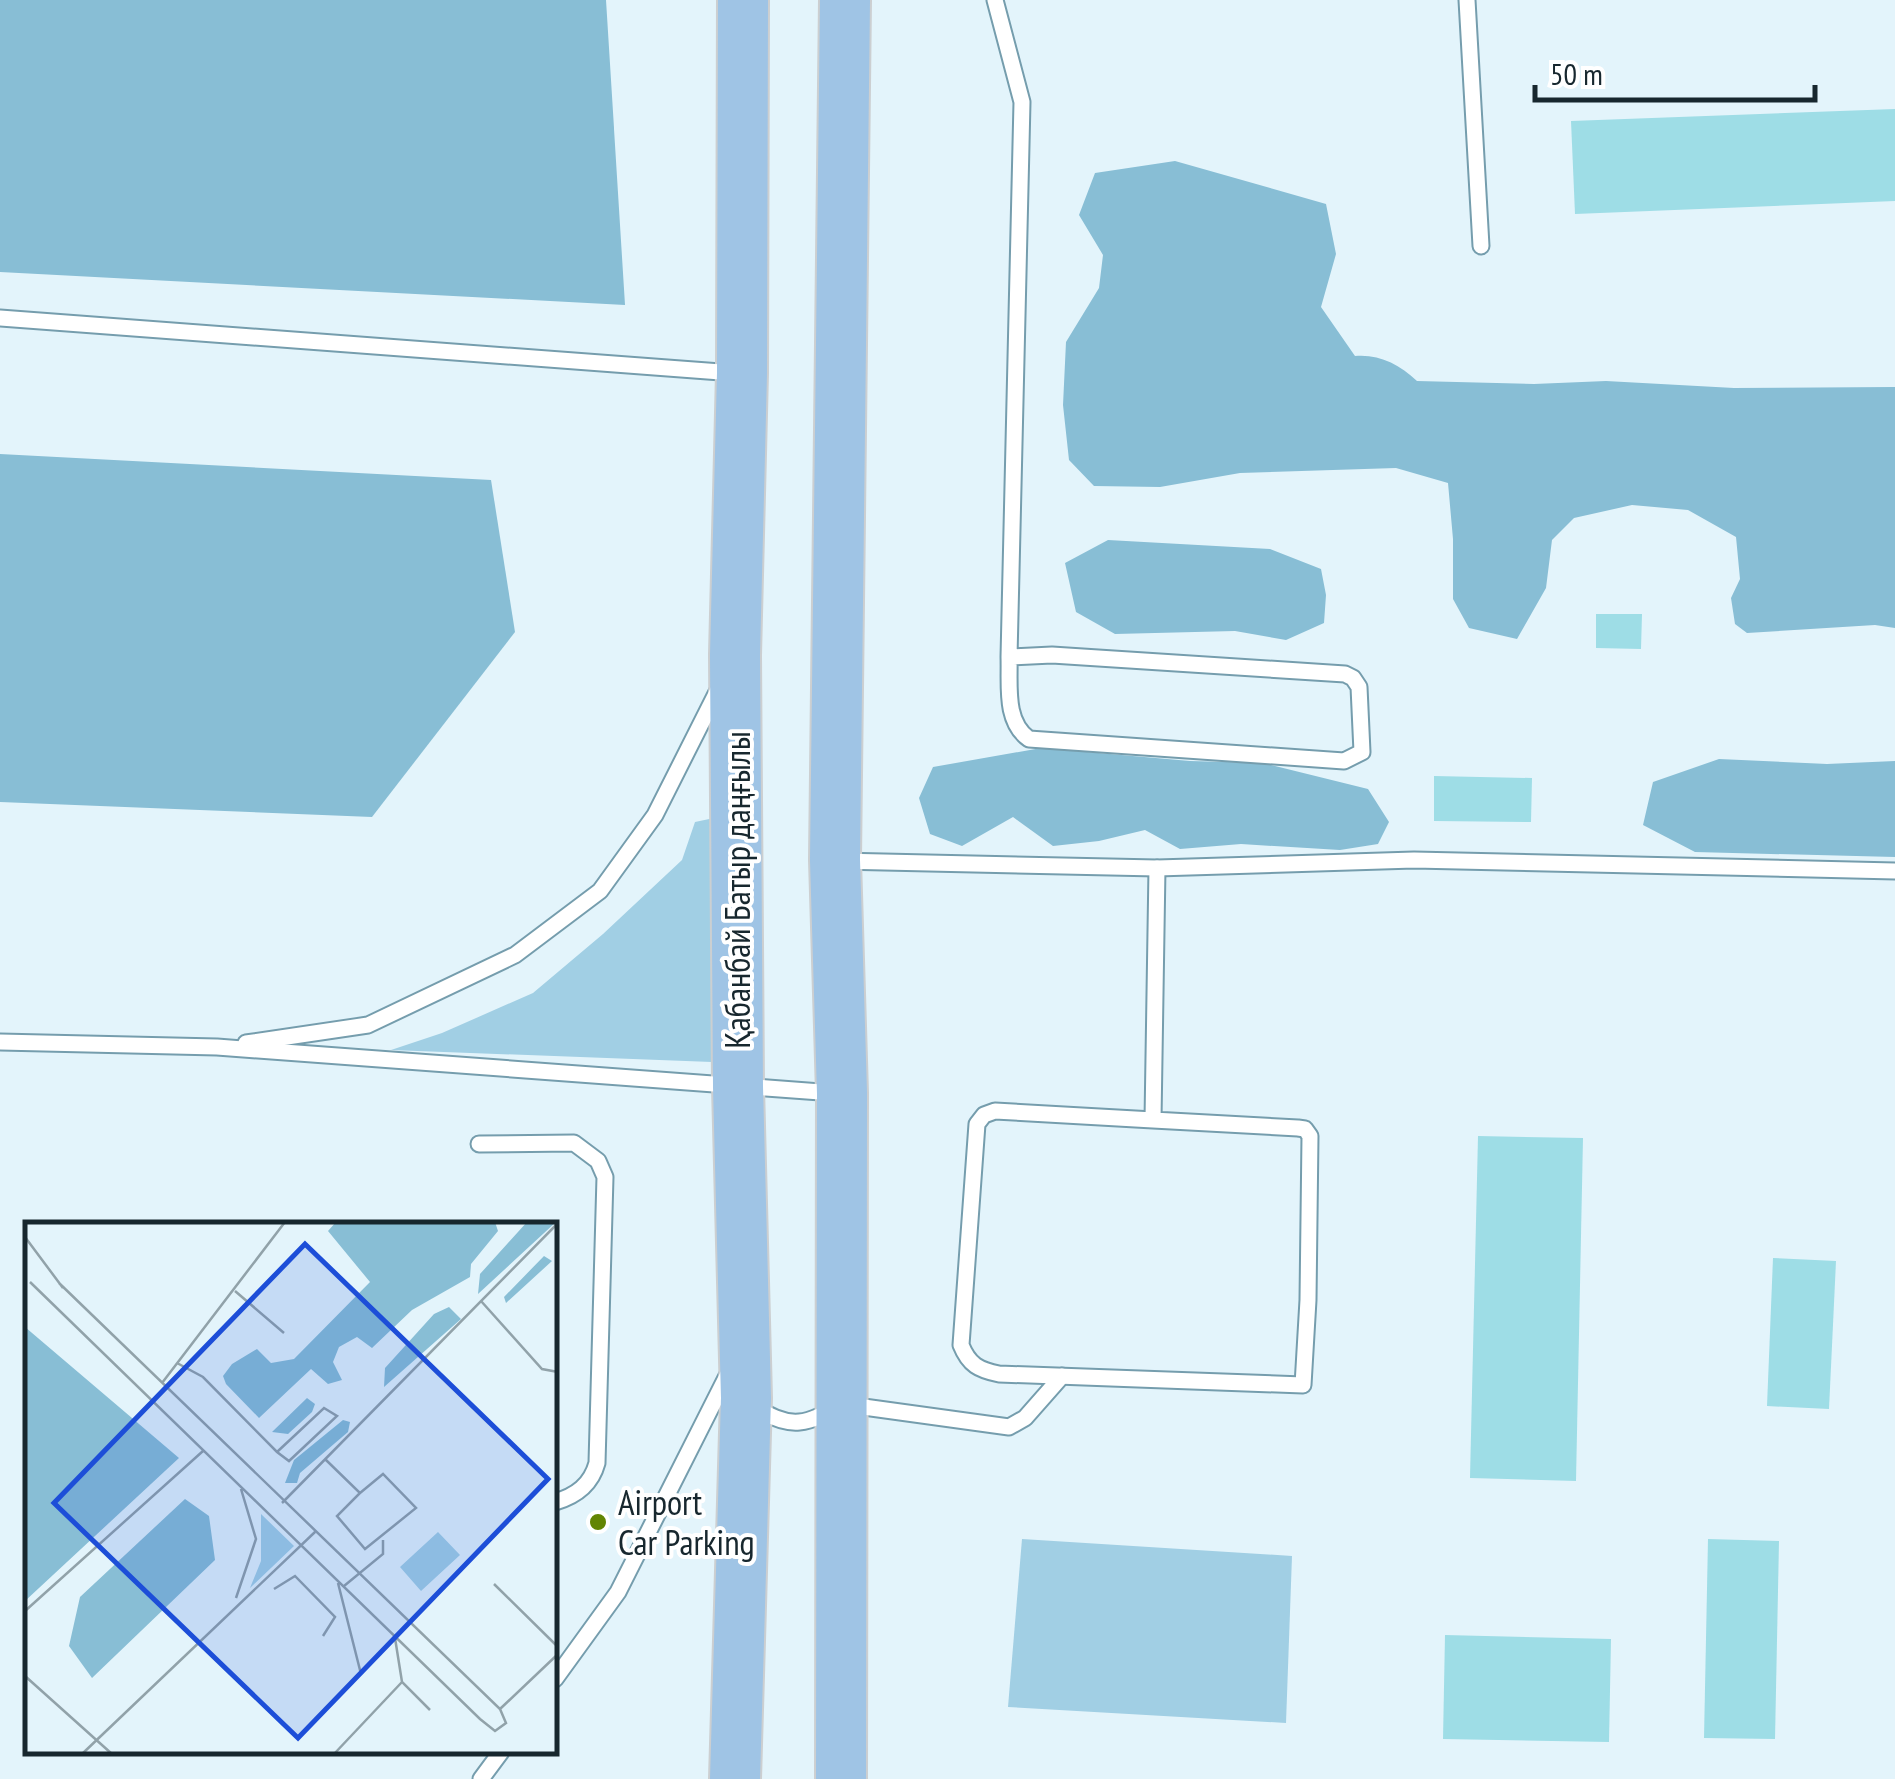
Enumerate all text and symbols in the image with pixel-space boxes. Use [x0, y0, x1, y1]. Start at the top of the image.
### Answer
scale bar [1535, 40, 1815, 102]
text: 50 m [1550, 54, 1603, 93]
street label: Қабанбай Батыр даңғылы [714, 731, 760, 1049]
inset map [25, 1222, 558, 1754]
place label: Airport Car Parking [618, 1479, 755, 1565]
marker: Airport Car Parking [587, 1511, 609, 1533]

